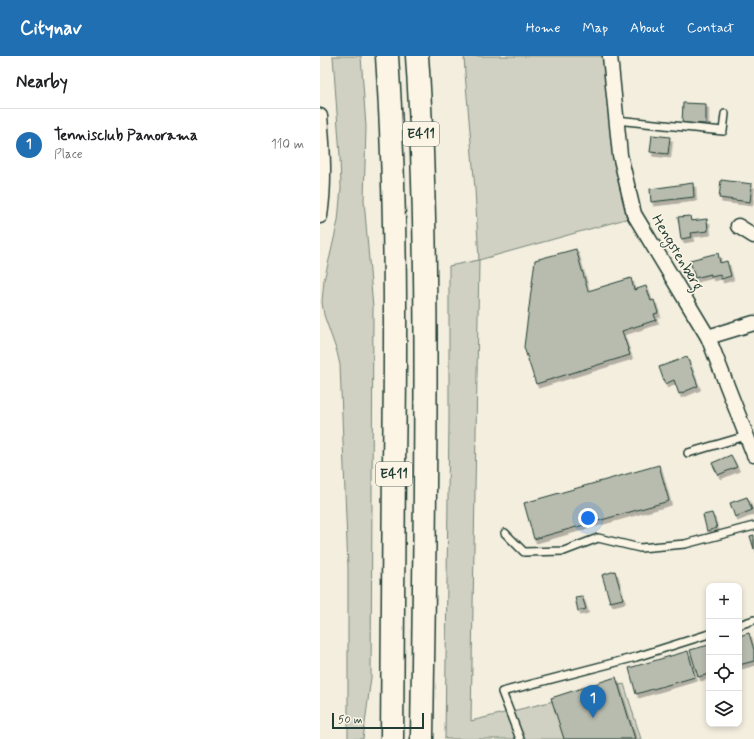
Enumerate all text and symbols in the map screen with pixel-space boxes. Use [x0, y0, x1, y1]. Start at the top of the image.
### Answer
text: Citynav [20, 16, 82, 41]
text: Home [526, 19, 560, 37]
text: Map [582, 19, 608, 37]
text: About [630, 19, 665, 37]
text: Contact [687, 19, 734, 37]
text: Nearby [16, 71, 68, 93]
road number: E411 [403, 122, 439, 146]
text: Tennisclub Panorama [54, 126, 198, 146]
text: 1 [26, 136, 32, 153]
text: 110 m [271, 136, 304, 153]
text: Place [54, 146, 83, 163]
street label: Hengstenberg [645, 211, 708, 295]
road number: E411 [376, 462, 412, 486]
your location [578, 508, 598, 528]
map controls [706, 583, 742, 727]
button: + [706, 583, 742, 619]
button: − [706, 619, 742, 655]
button: locate [706, 655, 742, 691]
pin: 1 [580, 685, 606, 718]
button: layers [706, 691, 742, 727]
scale bar [332, 711, 424, 730]
text: 50 m [338, 713, 363, 727]

